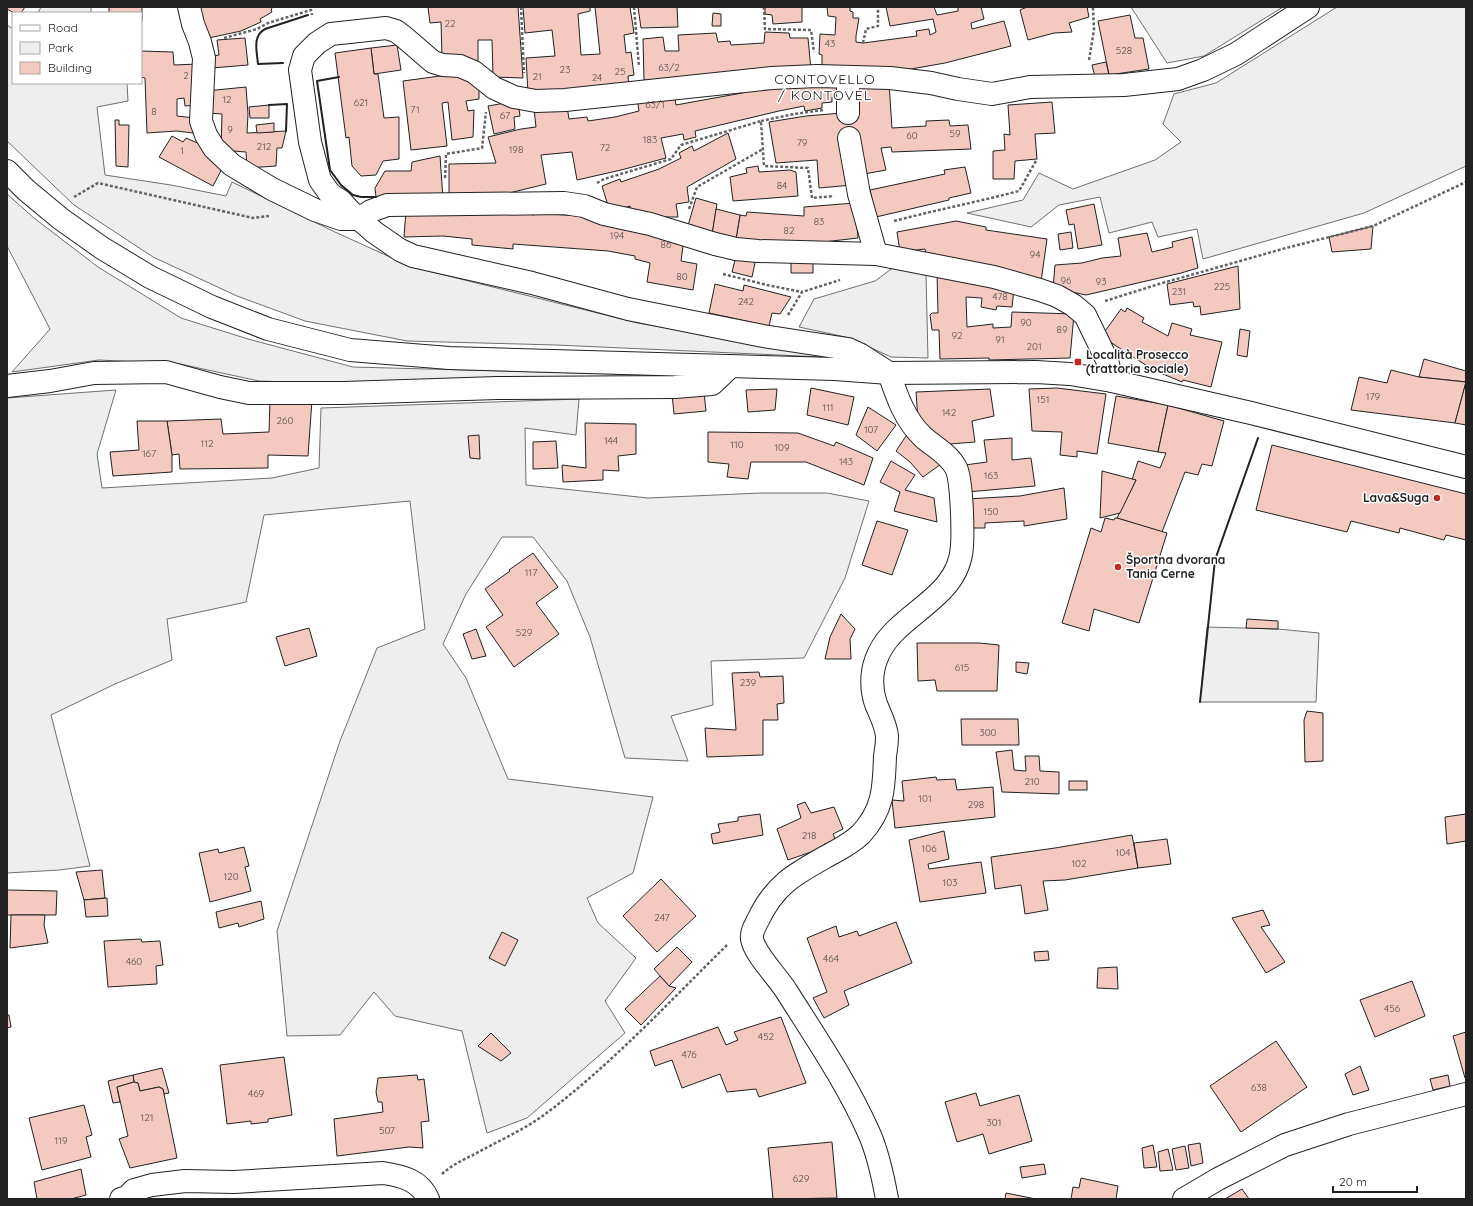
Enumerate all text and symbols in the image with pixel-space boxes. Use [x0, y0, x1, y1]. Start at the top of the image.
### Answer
legend [12, 12, 142, 84]
house number: 22 [444, 17, 456, 30]
text: Road [48, 20, 78, 35]
house number: 43 [825, 37, 835, 50]
text: Park [48, 40, 73, 55]
house number: 528 [1116, 44, 1132, 57]
text: Building [48, 60, 92, 75]
house number: 63/2 [658, 61, 680, 74]
house number: 23 [560, 63, 570, 76]
house number: 25 [615, 65, 626, 78]
house number: 2 [183, 69, 189, 82]
house number: 21 [532, 70, 542, 83]
district label: CONTOVELLO / KONTOVEL [774, 70, 876, 104]
house number: 24 [592, 71, 602, 84]
house number: 12 [222, 93, 232, 106]
house number: 621 [354, 96, 368, 109]
house number: 63/1 [645, 98, 665, 111]
house number: 71 [410, 103, 420, 116]
house number: 8 [151, 105, 157, 118]
house number: 67 [500, 109, 510, 122]
house number: 9 [227, 123, 233, 136]
house number: 59 [949, 127, 961, 140]
house number: 60 [906, 129, 918, 142]
house number: 183 [643, 133, 657, 146]
house number: 79 [797, 136, 808, 149]
house number: 212 [257, 140, 272, 153]
house number: 72 [600, 141, 611, 154]
house number: 198 [509, 143, 523, 156]
house number: 1 [180, 144, 184, 157]
house number: 84 [777, 179, 787, 192]
house number: 83 [814, 215, 824, 228]
house number: 82 [784, 224, 795, 237]
house number: 194 [610, 229, 624, 242]
house number: 86 [661, 238, 672, 251]
house number: 94 [1030, 248, 1040, 261]
house number: 80 [676, 270, 688, 283]
house number: 96 [1061, 274, 1072, 287]
house number: 93 [1096, 275, 1106, 288]
house number: 225 [1214, 280, 1230, 293]
house number: 231 [1172, 285, 1186, 298]
house number: 478 [992, 290, 1008, 303]
house number: 242 [738, 295, 755, 308]
house number: 90 [1020, 316, 1032, 329]
house number: 89 [1057, 323, 1068, 336]
house number: 92 [951, 329, 963, 342]
house number: 91 [995, 333, 1005, 346]
house number: 201 [1026, 340, 1042, 353]
place label: Località Prosecco (trattoria sociale) [1086, 347, 1189, 376]
marker: Località Prosecco (trattoria sociale) [1073, 357, 1083, 367]
house number: 179 [1366, 390, 1381, 403]
house number: 151 [1037, 393, 1049, 406]
house number: 111 [822, 401, 834, 414]
house number: 142 [942, 406, 957, 419]
house number: 260 [277, 414, 293, 427]
house number: 107 [864, 423, 878, 436]
house number: 144 [604, 434, 618, 447]
house number: 112 [201, 437, 214, 450]
house number: 110 [730, 438, 744, 451]
house number: 109 [774, 441, 790, 454]
house number: 167 [142, 447, 156, 460]
house number: 143 [839, 455, 853, 468]
house number: 163 [984, 469, 998, 482]
place label: Lava&Suga [1363, 490, 1429, 505]
marker: Lava&Suga [1432, 493, 1442, 503]
house number: 150 [983, 505, 999, 518]
place label: Športna dvorana Tania Cerne [1126, 552, 1225, 581]
marker: Športna dvorana Tania Cerne [1113, 562, 1123, 572]
house number: 117 [525, 566, 537, 579]
house number: 529 [516, 626, 533, 639]
house number: 615 [955, 661, 969, 674]
house number: 239 [740, 676, 757, 689]
house number: 300 [979, 726, 997, 739]
house number: 210 [1024, 775, 1040, 788]
house number: 101 [918, 792, 932, 805]
house number: 298 [968, 798, 984, 811]
house number: 218 [802, 829, 816, 842]
house number: 106 [921, 842, 937, 855]
house number: 104 [1116, 846, 1130, 859]
house number: 102 [1071, 857, 1087, 870]
house number: 120 [223, 870, 239, 883]
house number: 103 [943, 876, 957, 889]
house number: 247 [654, 911, 670, 924]
house number: 464 [823, 952, 839, 965]
house number: 460 [126, 955, 142, 968]
house number: 456 [1384, 1002, 1401, 1015]
house number: 452 [758, 1030, 775, 1043]
house number: 476 [681, 1048, 697, 1061]
house number: 638 [1251, 1081, 1267, 1094]
house number: 469 [248, 1087, 265, 1100]
house number: 121 [141, 1111, 153, 1124]
house number: 301 [987, 1116, 1001, 1129]
house number: 507 [379, 1124, 395, 1137]
house number: 119 [55, 1134, 68, 1147]
scale bar [1333, 1168, 1417, 1194]
house number: 629 [793, 1172, 810, 1185]
text: 20 m [1339, 1174, 1367, 1189]

